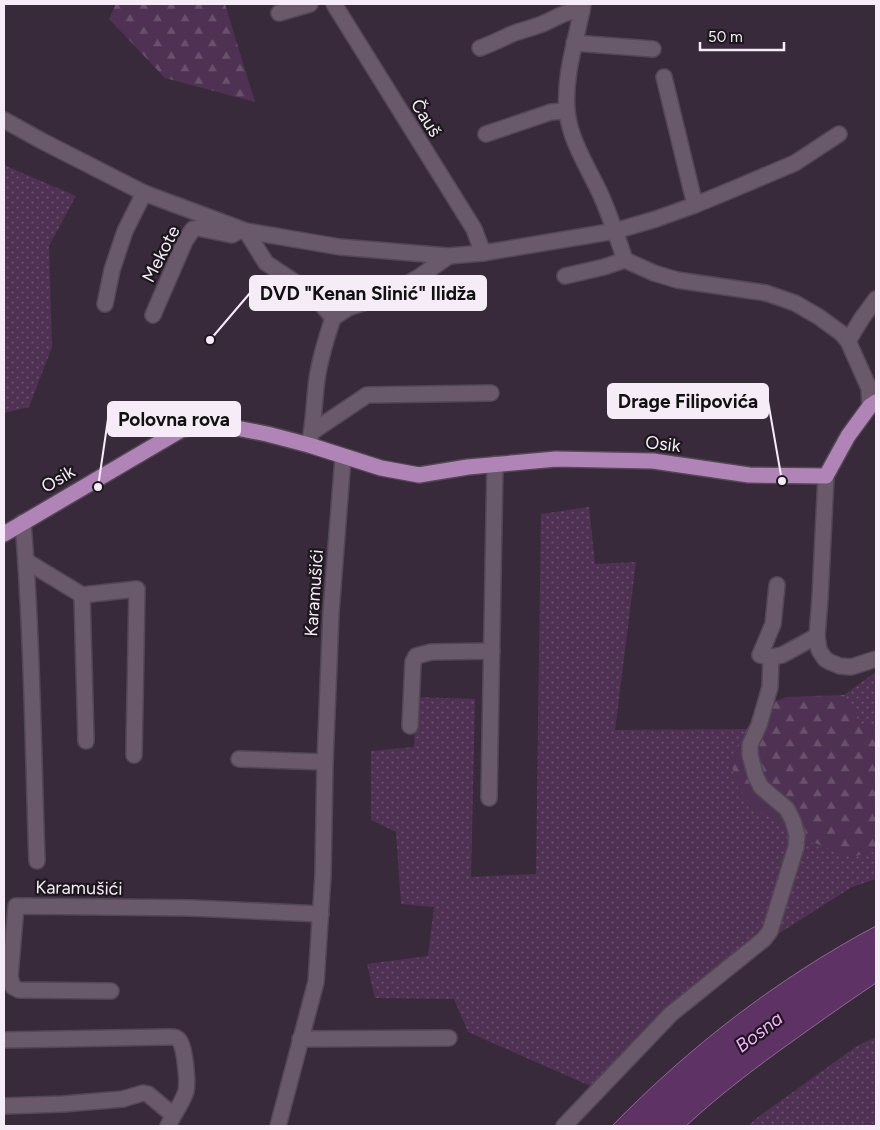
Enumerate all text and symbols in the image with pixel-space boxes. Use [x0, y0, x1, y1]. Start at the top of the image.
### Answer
scale bar [700, 20, 784, 52]
text: 50 m [708, 28, 743, 46]
street label: Čauš [406, 95, 446, 141]
street label: Mekote [137, 222, 185, 286]
callout: DVD "Kenan Slinić" Ilidža [250, 276, 486, 310]
text: DVD "Kenan Slinić" Ilidža [260, 282, 476, 305]
callout: Drage Filipovića [608, 384, 768, 418]
text: Drage Filipovića [618, 390, 758, 413]
callout: Polovna rova [108, 402, 240, 436]
text: Polovna rova [118, 408, 230, 431]
street label: Osik [644, 431, 682, 457]
street label: Osik [37, 460, 79, 498]
street label: Karamušići [300, 549, 328, 637]
street label: Karamušići [35, 876, 123, 900]
water label: Bosna [731, 1007, 787, 1057]

